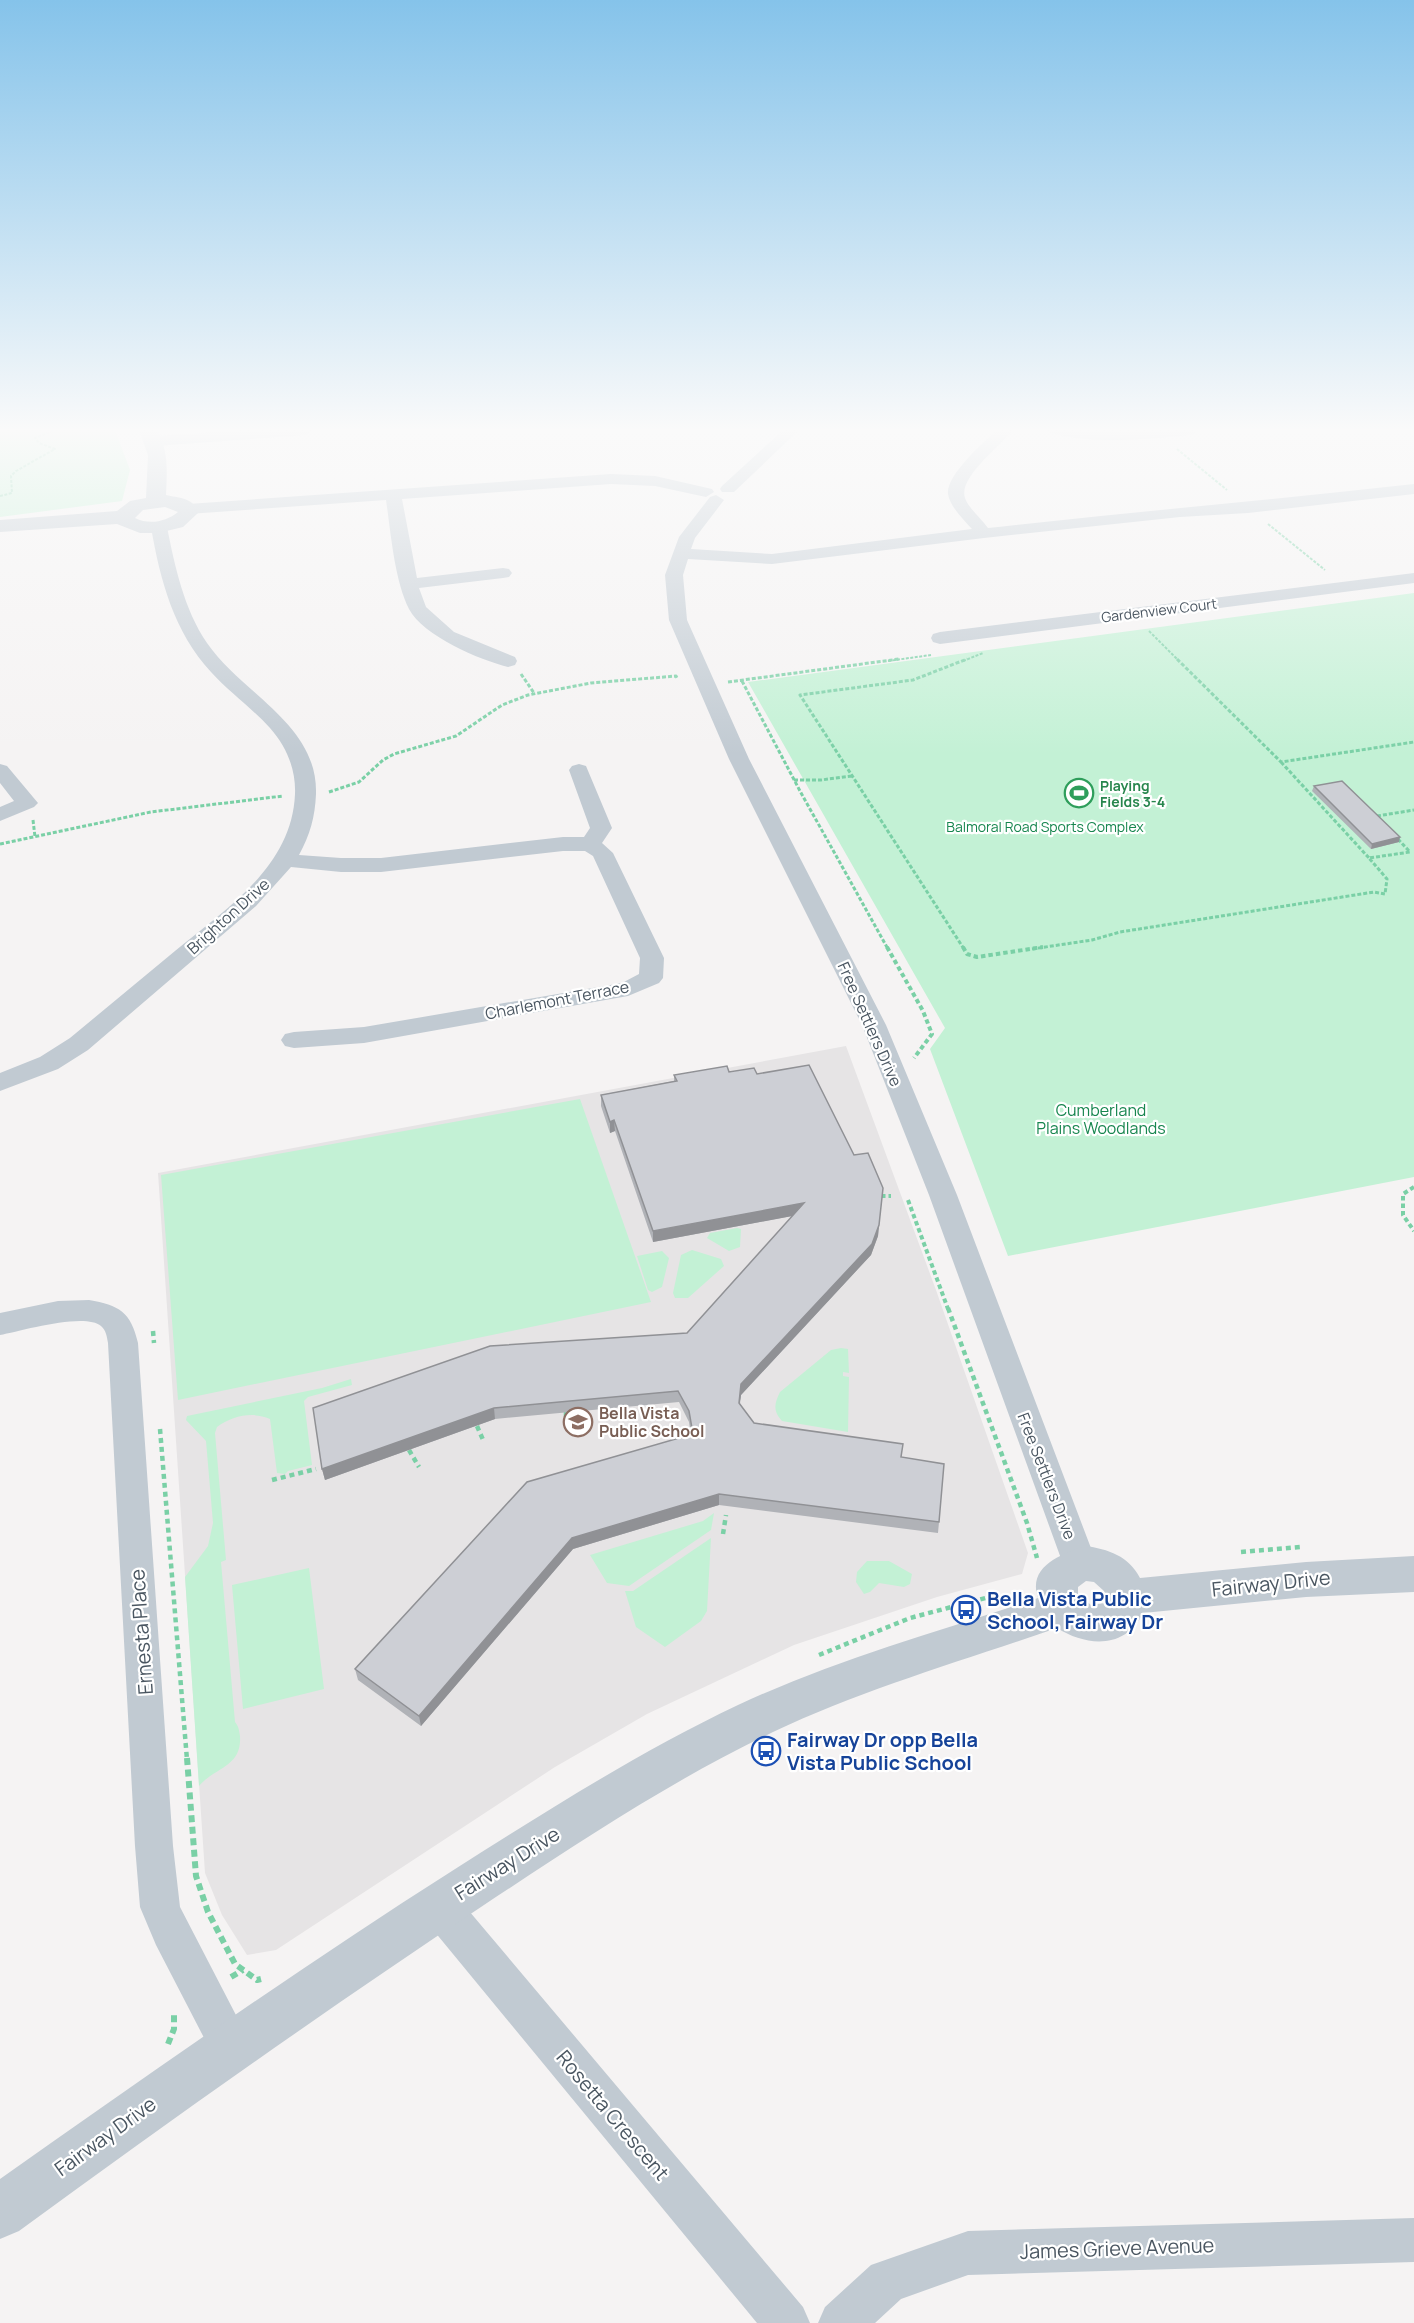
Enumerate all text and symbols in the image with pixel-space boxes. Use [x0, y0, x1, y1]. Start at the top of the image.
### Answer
street label: Gardenview Court [1100, 593, 1218, 627]
place label: Playing Fields 3-4 [1100, 776, 1165, 811]
sports icon: Playing Fields 3-4 [1063, 777, 1095, 809]
park label: Balmoral Road Sports Complex [946, 817, 1144, 836]
street label: Brighton Drive [182, 873, 274, 959]
street label: Free Settlers Drive [833, 958, 907, 1090]
street label: Charlemont Terrace [483, 975, 631, 1025]
park label: Cumberland Plains Woodlands [1036, 1099, 1166, 1139]
place label: Bella Vista Public School [599, 1402, 704, 1442]
school or university icon: Bella Vista Public School [562, 1406, 594, 1438]
street label: Free Settlers Drive [1013, 1409, 1081, 1543]
street label: Fairway Drive [1210, 1563, 1332, 1603]
street label: Ernesta Place [123, 1568, 159, 1696]
place label: Bella Vista Public School, Fairway Dr [987, 1585, 1163, 1635]
bus stop icon: Bella Vista Public School, Fairway Dr [950, 1594, 982, 1626]
place label: Fairway Dr opp Bella Vista Public School [787, 1726, 978, 1776]
bus stop icon: Fairway Dr opp Bella Vista Public School [750, 1735, 782, 1767]
street label: Fairway Drive [449, 1820, 565, 1906]
street label: Rosetta Crescent [551, 2044, 675, 2186]
street label: Fairway Drive [49, 2090, 161, 2182]
street label: James Grieve Avenue [1019, 2231, 1215, 2265]

